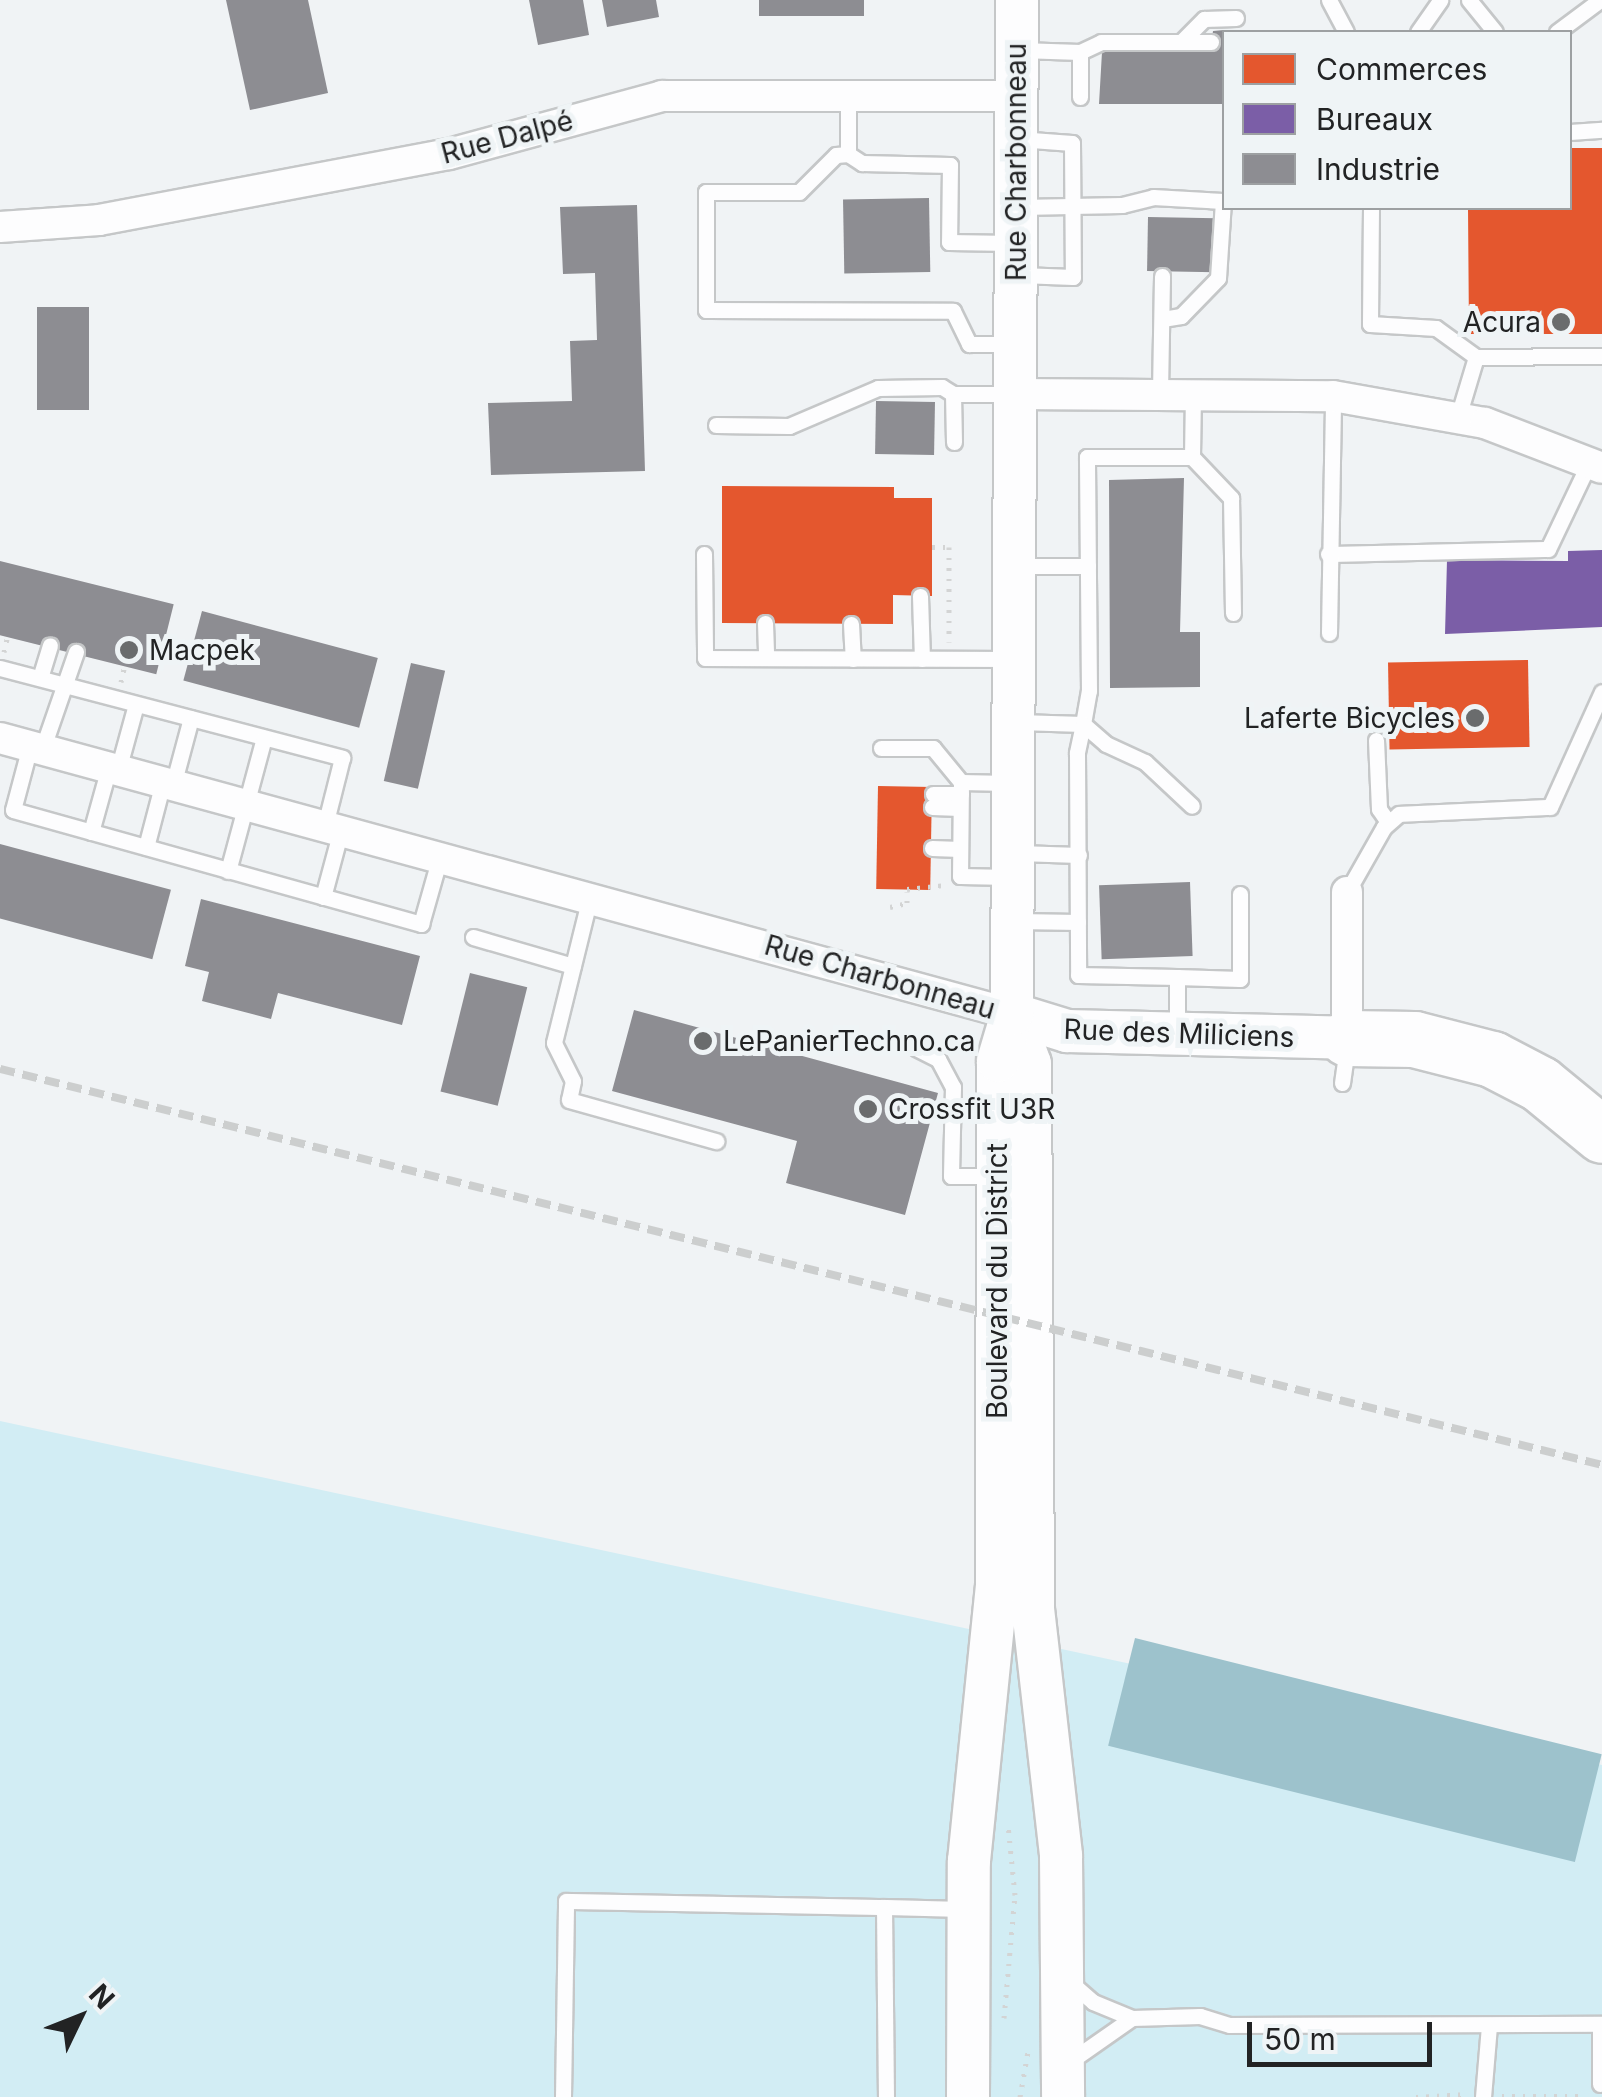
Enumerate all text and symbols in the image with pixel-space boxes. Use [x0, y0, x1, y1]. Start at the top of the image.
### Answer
legend [1222, 30, 1572, 210]
street label: Rue Charbonneau [999, 43, 1033, 281]
text: Commerces [1316, 51, 1487, 87]
text: Bureaux [1316, 101, 1433, 137]
street label: Rue Dalpé [437, 103, 577, 171]
text: Industrie [1316, 151, 1440, 187]
place label: Acura [1463, 305, 1541, 339]
marker: Acura [1550, 311, 1572, 333]
place label: Macpek [149, 633, 255, 667]
marker: Macpek [118, 639, 140, 661]
place label: Laferte Bicycles [1244, 701, 1455, 735]
marker: Laferte Bicycles [1464, 707, 1486, 729]
street label: Rue Charbonneau [761, 928, 999, 1026]
street label: Rue des Miliciens [1063, 1012, 1295, 1054]
place label: LePanierTechno.ca [723, 1024, 976, 1058]
marker: LePanierTechno.ca [692, 1030, 714, 1052]
place label: Crossfit U3R [888, 1092, 1055, 1126]
marker: Crossfit U3R [857, 1098, 879, 1120]
street label: Boulevard du District [980, 1143, 1014, 1419]
north arrow [30, 1967, 130, 2067]
text: N [82, 1977, 122, 2016]
scale bar [1252, 2002, 1437, 2064]
text: 50 m [1264, 2021, 1336, 2057]

